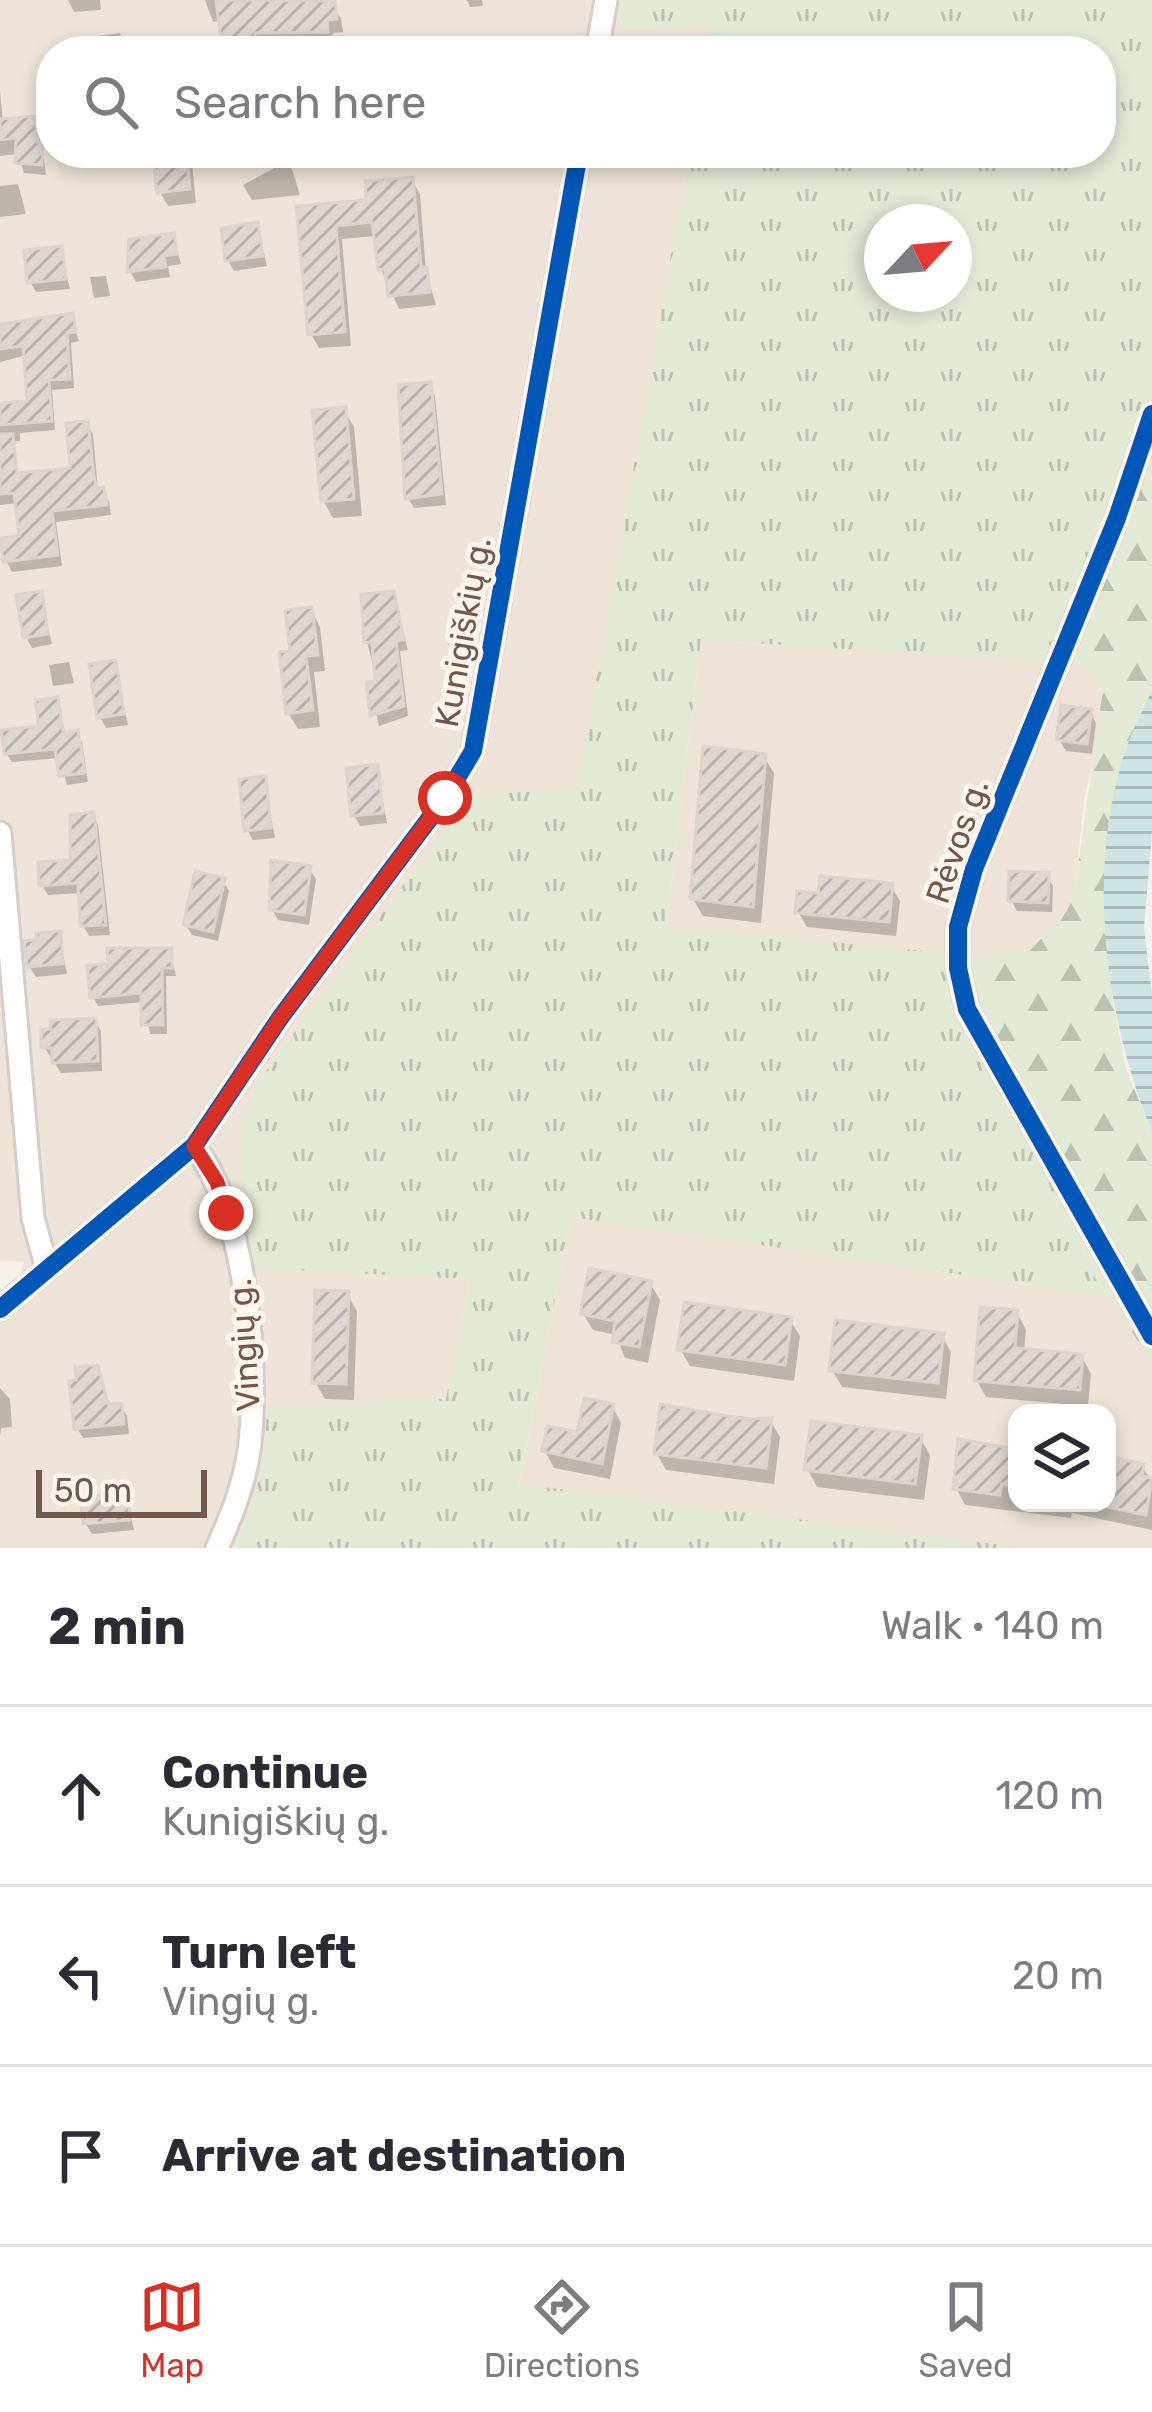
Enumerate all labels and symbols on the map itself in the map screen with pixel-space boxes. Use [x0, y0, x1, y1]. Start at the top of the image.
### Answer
north arrow [864, 204, 972, 312]
street label: Kunigiškių g. [427, 534, 499, 730]
route start [418, 771, 472, 825]
street label: Rėvos g. [918, 774, 996, 908]
route end [199, 1186, 253, 1240]
street label: Vingių g. [220, 1277, 268, 1413]
scale bar [36, 1464, 207, 1517]

